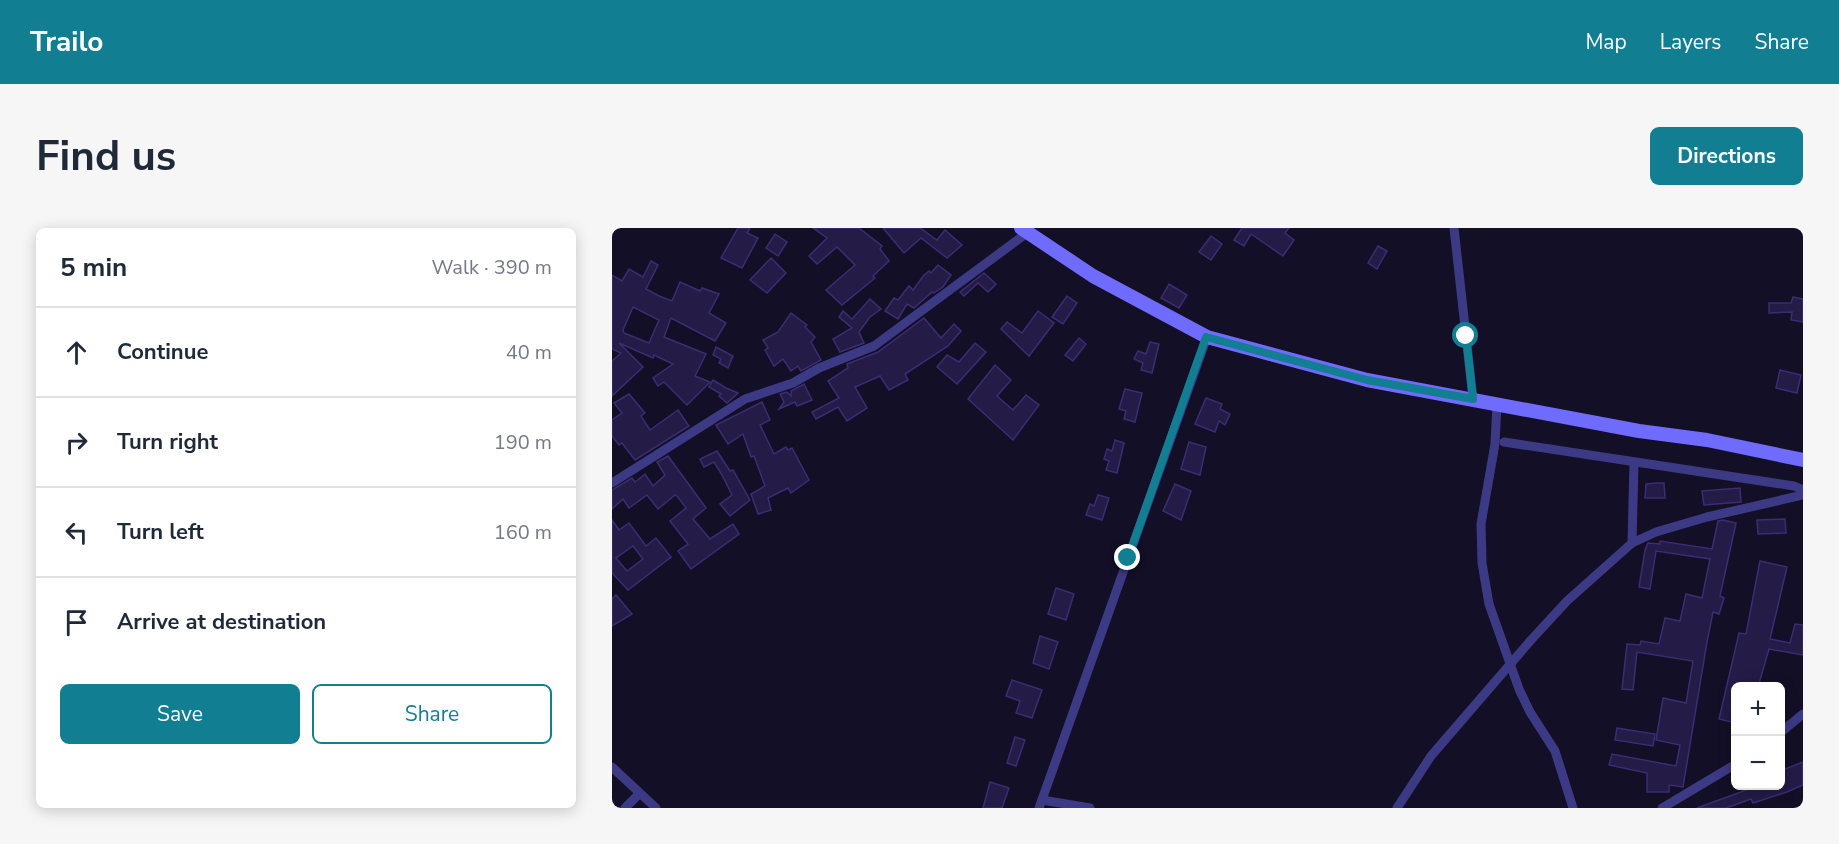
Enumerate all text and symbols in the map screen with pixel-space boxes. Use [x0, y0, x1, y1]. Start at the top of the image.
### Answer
text: Trailo [30, 23, 103, 61]
text: Map [1585, 28, 1627, 56]
text: Layers [1660, 28, 1721, 56]
text: Share [1754, 28, 1809, 56]
button: Directions [1650, 127, 1803, 185]
text: Find us [36, 128, 176, 185]
text: 5 min [60, 250, 127, 285]
text: Walk · 390 m [432, 254, 552, 281]
route start [1452, 322, 1478, 348]
icon: ahead [60, 336, 93, 369]
text: Continue [117, 337, 208, 367]
text: 40 m [506, 339, 552, 366]
icon: right [60, 426, 93, 459]
text: Turn right [117, 427, 218, 457]
text: 190 m [494, 429, 552, 456]
icon: left [60, 516, 93, 549]
text: Turn left [117, 517, 204, 547]
text: 160 m [494, 519, 552, 546]
route end [1114, 544, 1140, 570]
icon: arrive [60, 606, 93, 639]
text: Arrive at destination [117, 607, 326, 637]
map controls [1731, 682, 1785, 790]
button: + [1731, 682, 1785, 736]
button: Save [60, 684, 300, 744]
button: Share [312, 684, 552, 744]
button: − [1731, 736, 1785, 790]

